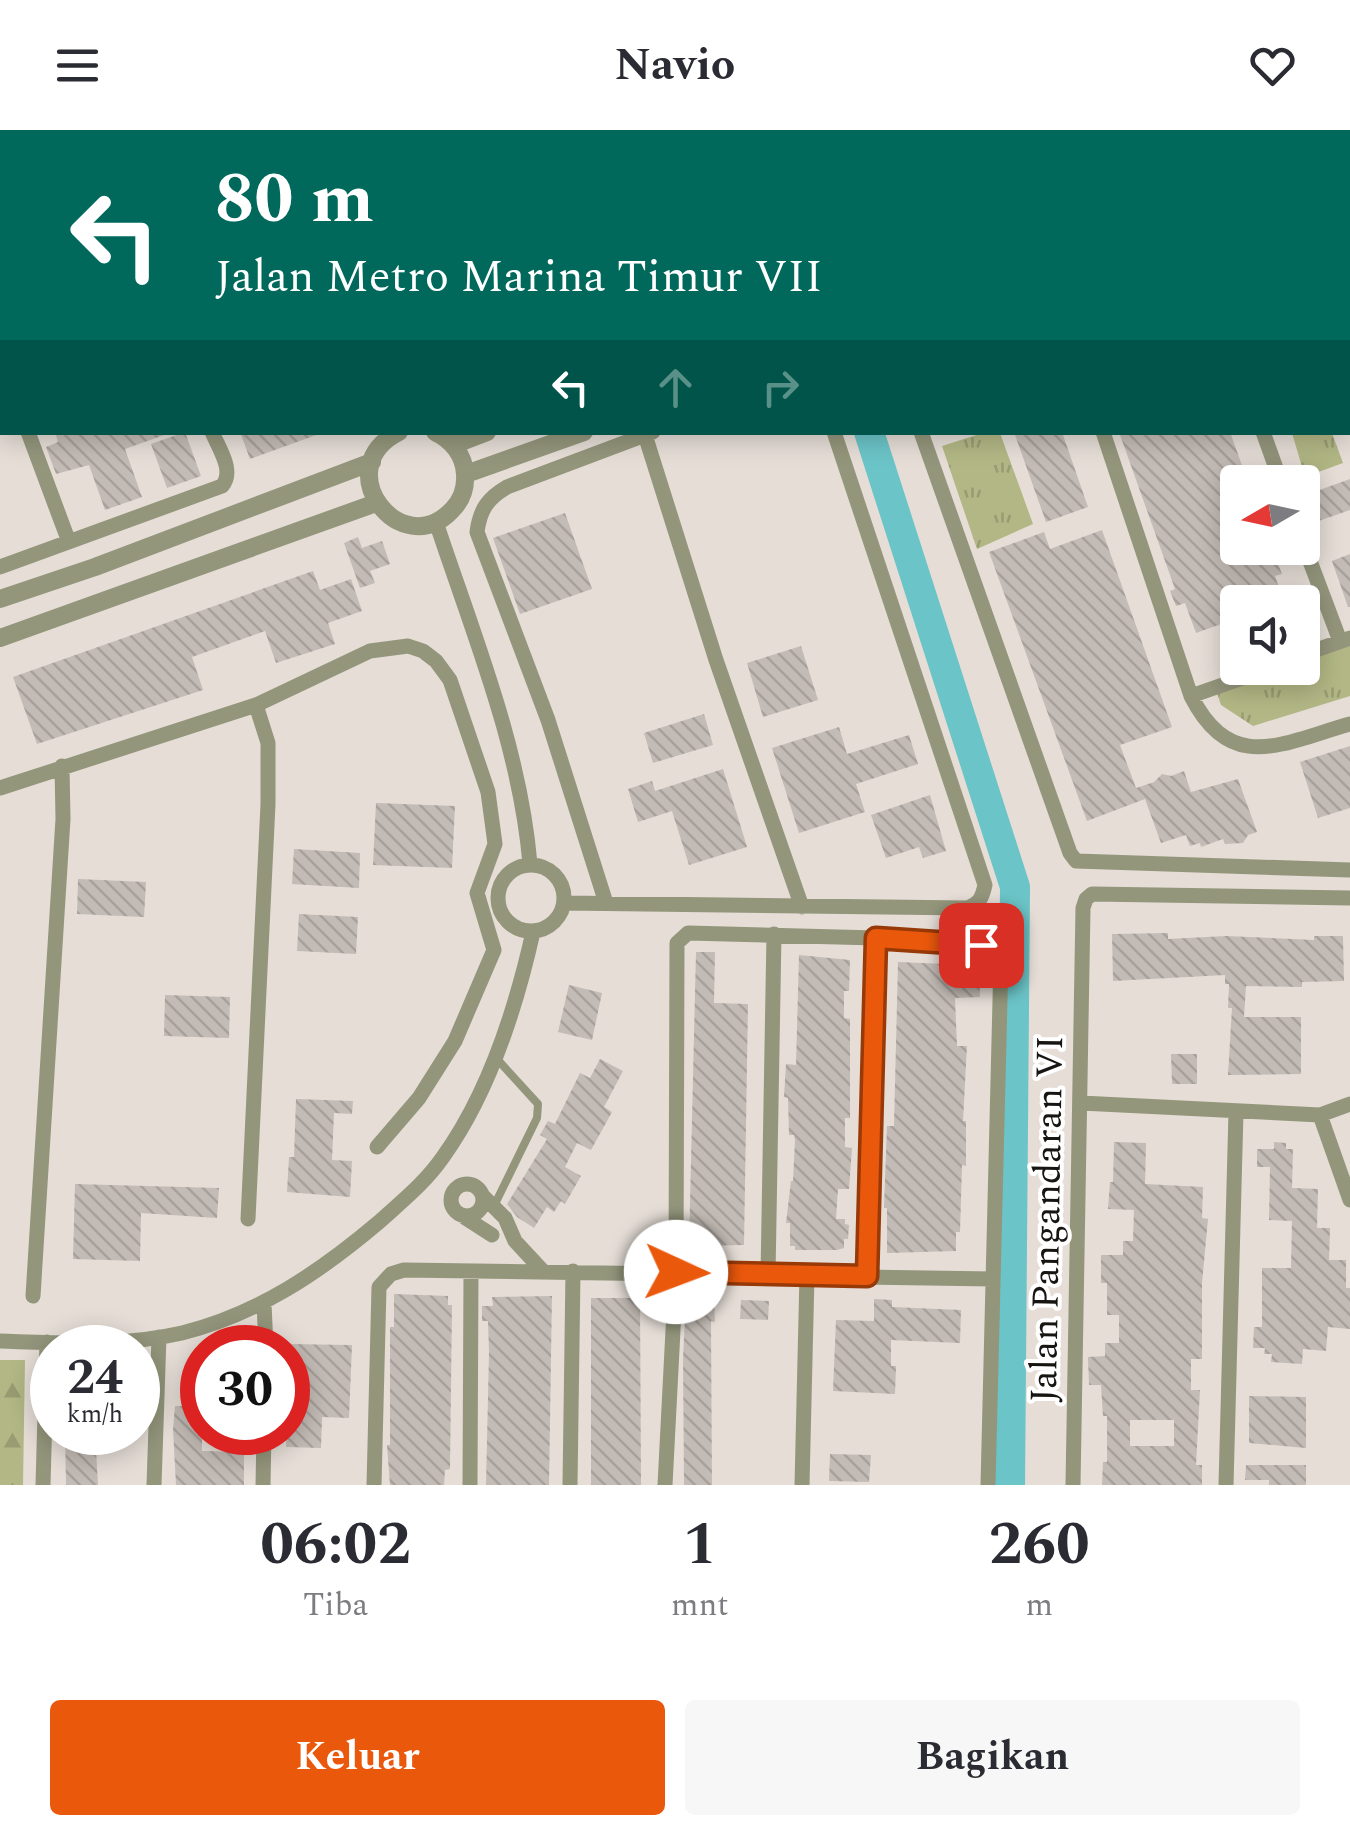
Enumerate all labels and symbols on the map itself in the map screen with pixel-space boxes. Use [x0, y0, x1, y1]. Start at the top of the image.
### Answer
north arrow [1220, 465, 1320, 565]
pin [939, 903, 1024, 988]
street label: Jalan Pangandaran VI [1016, 1035, 1080, 1403]
position arrow [624, 1220, 728, 1324]
speed limit sign: 30 [180, 1325, 310, 1455]

